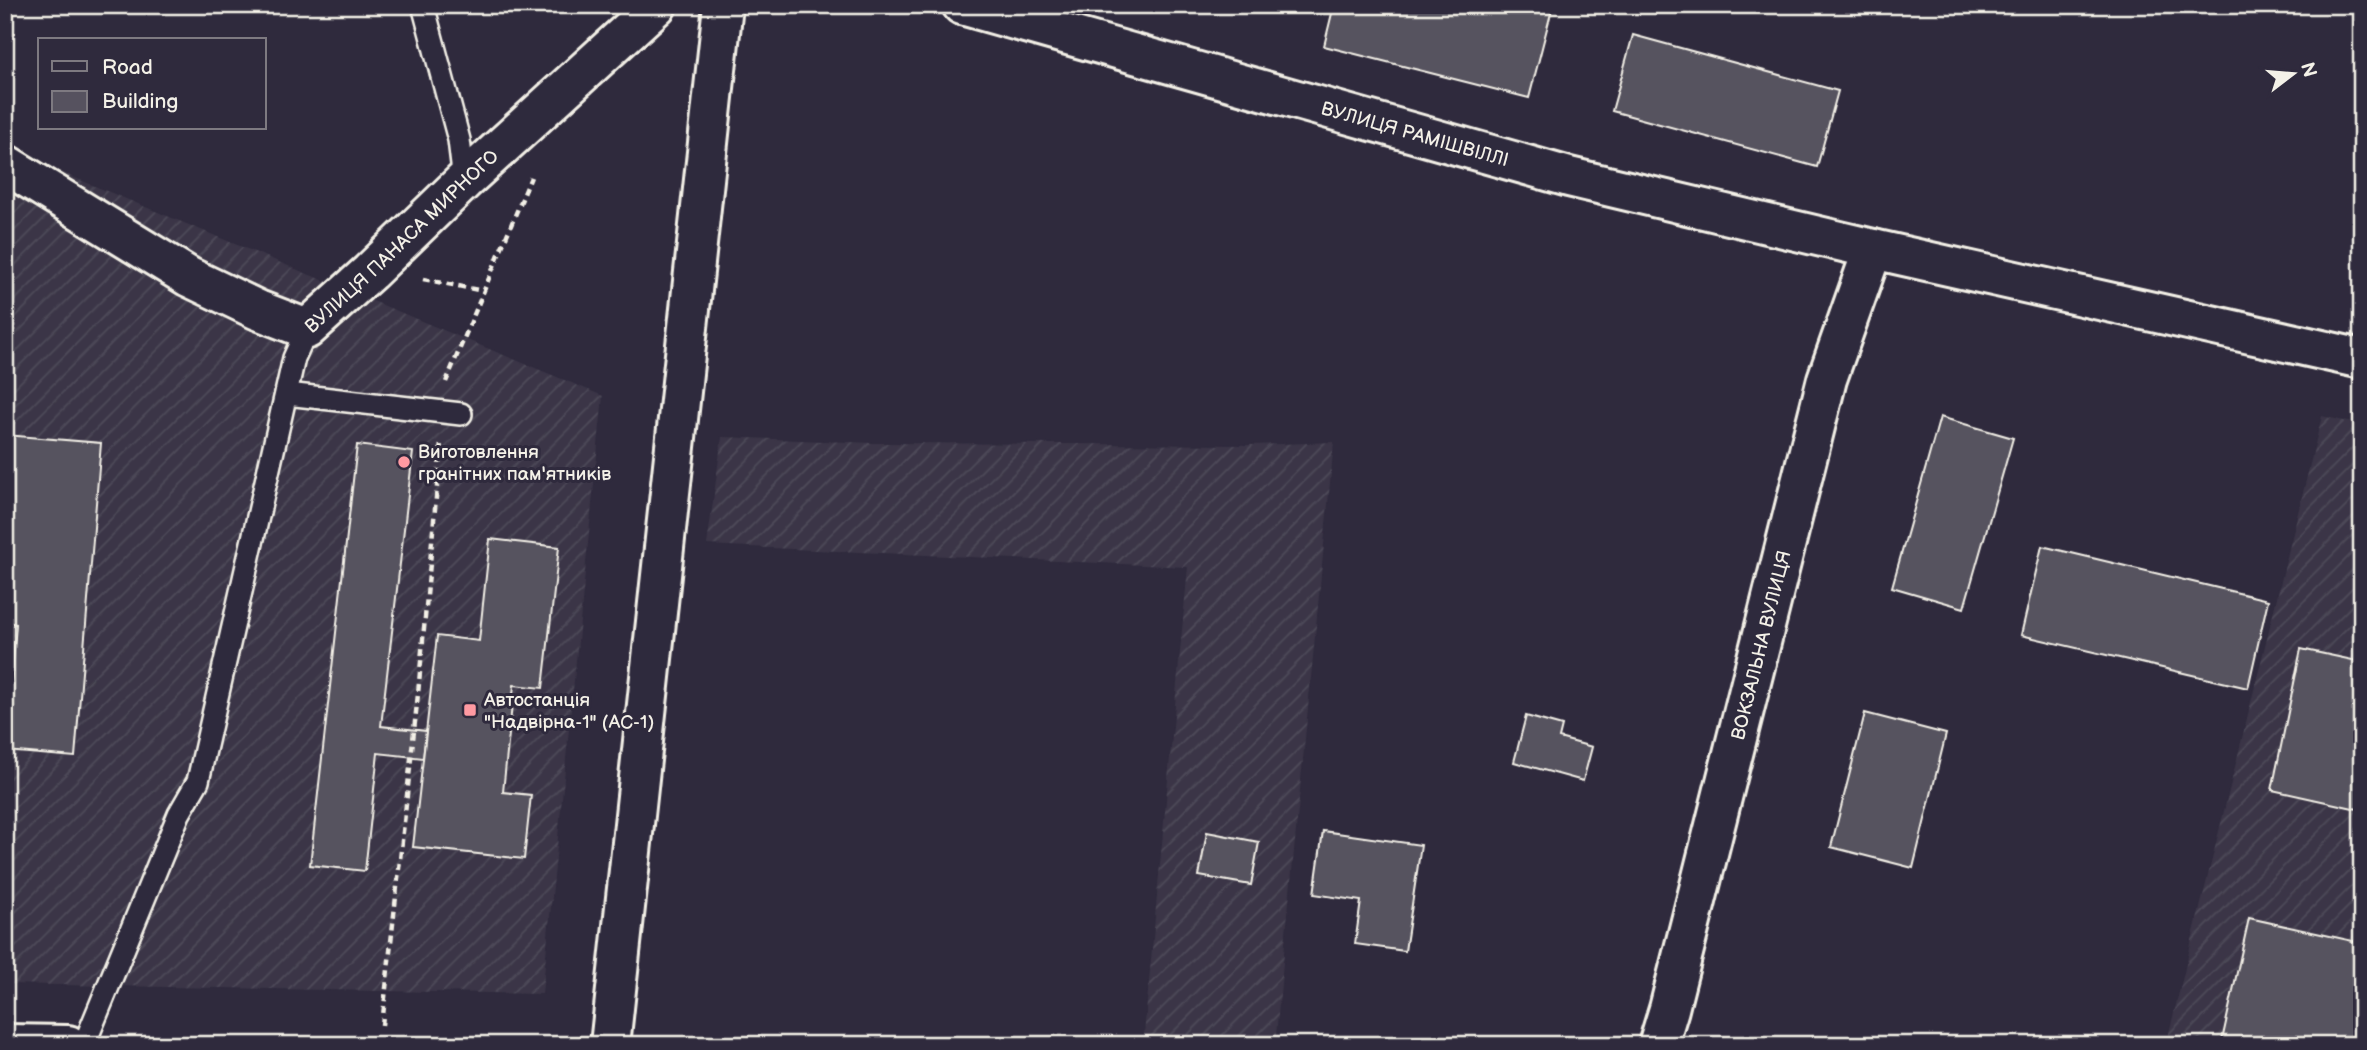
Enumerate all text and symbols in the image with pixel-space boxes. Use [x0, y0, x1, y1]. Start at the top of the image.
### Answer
legend [38, 38, 266, 130]
north arrow [2258, 38, 2328, 108]
text: Road [102, 55, 153, 80]
text: N [2295, 60, 2321, 80]
text: Building [102, 89, 178, 114]
street label: ВУЛИЦЯ РАМІШВІЛЛІ [1318, 97, 1511, 172]
street label: ВУЛИЦЯ ПАНАСА МИРНОГО [301, 145, 504, 338]
place label: Виготовлення гранітних пам'ятників [418, 441, 611, 486]
marker: Виготовлення гранітних пам'ятників [396, 454, 412, 470]
street label: ВОКЗАЛЬНА ВУЛИЦЯ [1727, 548, 1797, 742]
place label: Автостанція "Надвірна-1" (АС-1) [483, 689, 654, 734]
marker: Автостанція "Надвірна-1" (АС-1) [462, 702, 478, 718]

